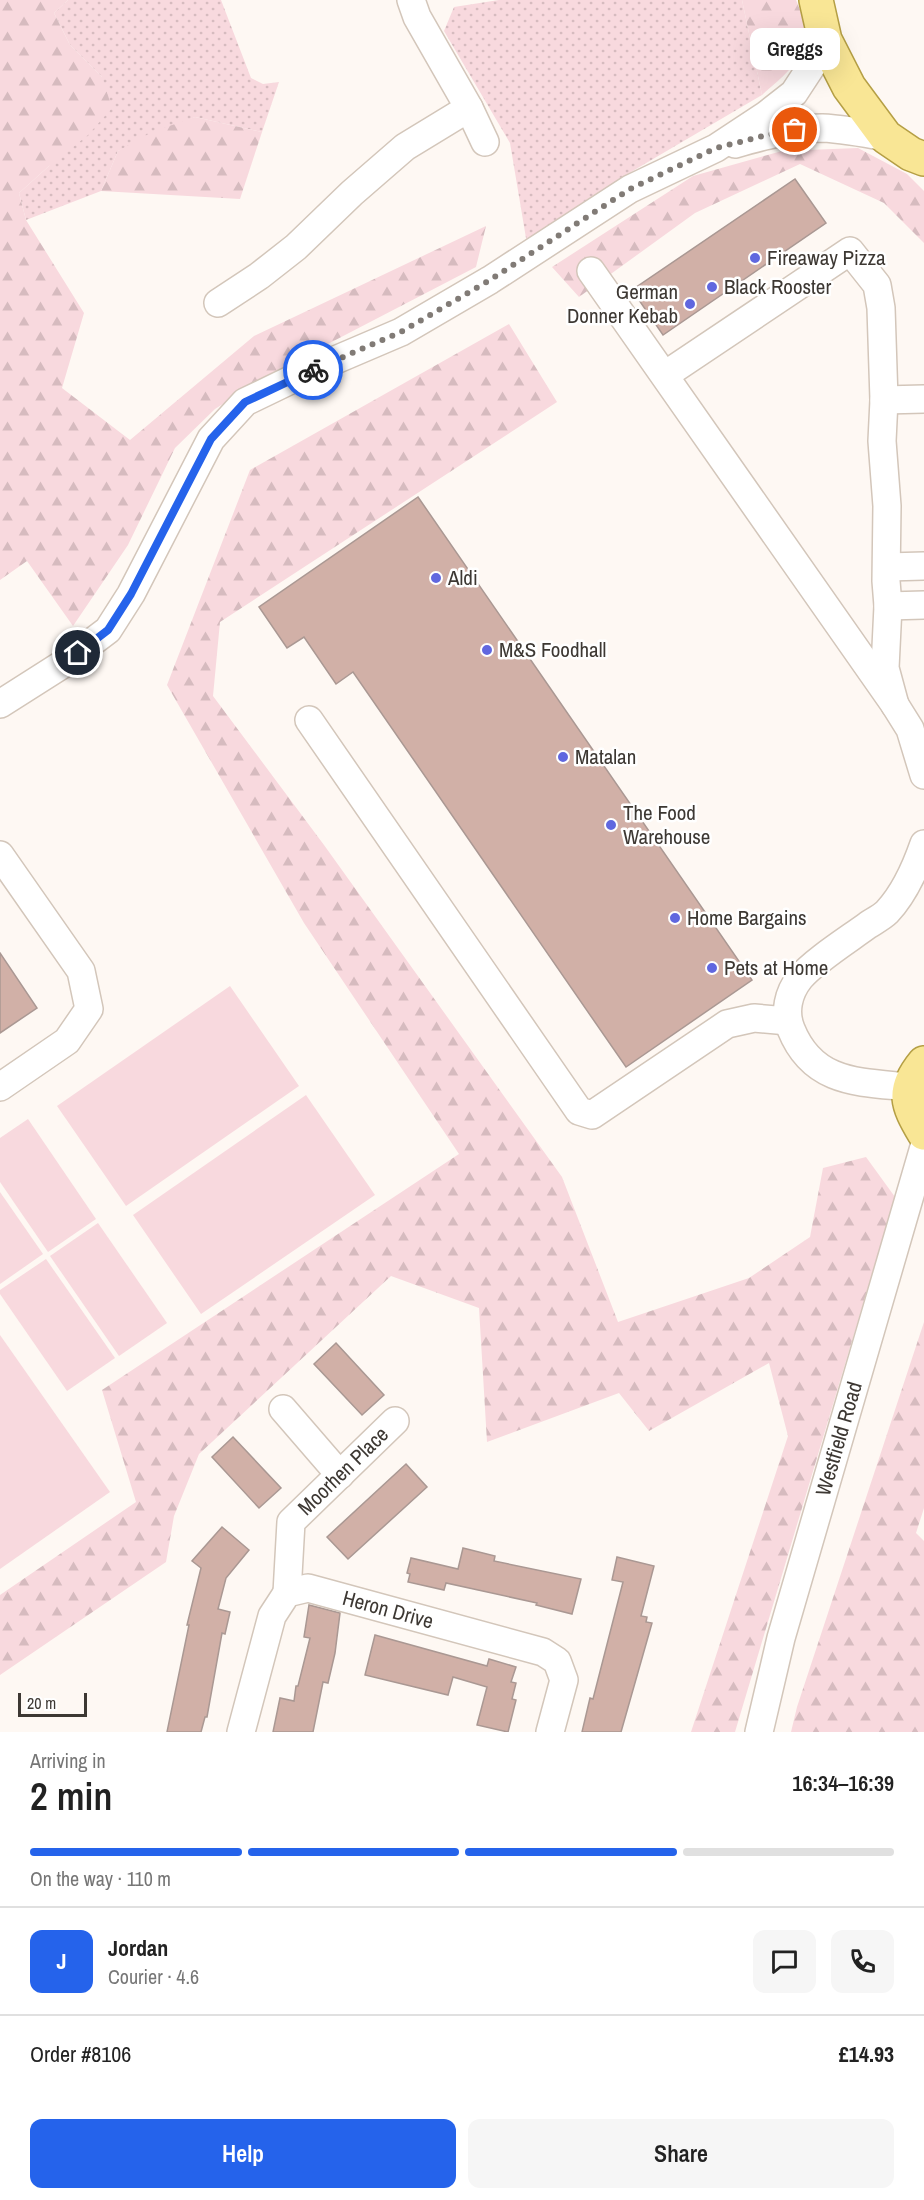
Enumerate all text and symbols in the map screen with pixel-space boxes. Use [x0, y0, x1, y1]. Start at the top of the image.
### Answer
callout: Greggs [750, 28, 840, 70]
text: Greggs [767, 35, 823, 62]
pin [769, 104, 820, 155]
icon: bag [778, 113, 811, 146]
place label: Fireaway Pizza [767, 243, 886, 272]
marker: Fireaway Pizza [748, 251, 762, 265]
place label: Black Rooster [724, 272, 831, 301]
place label: German Donner Kebab [567, 277, 678, 330]
marker: Black Rooster [705, 280, 719, 294]
marker: German Donner Kebab [683, 297, 697, 311]
courier [283, 340, 343, 400]
icon: bike [297, 354, 330, 387]
place label: Aldi [447, 563, 478, 592]
marker: Aldi [429, 571, 443, 585]
pin [52, 627, 103, 678]
place label: M&S Foodhall [499, 635, 606, 664]
icon: home [61, 636, 94, 669]
marker: M&S Foodhall [480, 643, 494, 657]
place label: Matalan [575, 742, 636, 771]
marker: Matalan [556, 750, 570, 764]
place label: The Food Warehouse [623, 798, 710, 851]
marker: The Food Warehouse [604, 818, 618, 832]
place label: Home Bargains [687, 903, 807, 932]
marker: Home Bargains [668, 911, 682, 925]
place label: Pets at Home [724, 953, 828, 982]
marker: Pets at Home [705, 961, 719, 975]
street label: Westfield Road [808, 1378, 869, 1499]
street label: Moorhen Place [291, 1420, 395, 1522]
street label: Heron Drive [339, 1583, 437, 1635]
scale bar [18, 1690, 87, 1718]
text: 20 m [27, 1692, 56, 1714]
text: Arriving in [30, 1747, 106, 1774]
text: 16:34–16:39 [792, 1768, 894, 1798]
text: 2 min [30, 1770, 112, 1822]
text: On the way · 110 m [30, 1865, 171, 1892]
button: chat [753, 1930, 816, 1993]
button: phone [831, 1930, 894, 1993]
text: Jordan [108, 1933, 168, 1963]
text: J [56, 1946, 67, 1976]
text: Courier · 4.6 [108, 1963, 199, 1990]
text: Order #8106 [30, 2039, 131, 2069]
text: £14.93 [839, 2039, 894, 2069]
button: Help [30, 2119, 456, 2188]
button: Share [468, 2119, 894, 2188]

